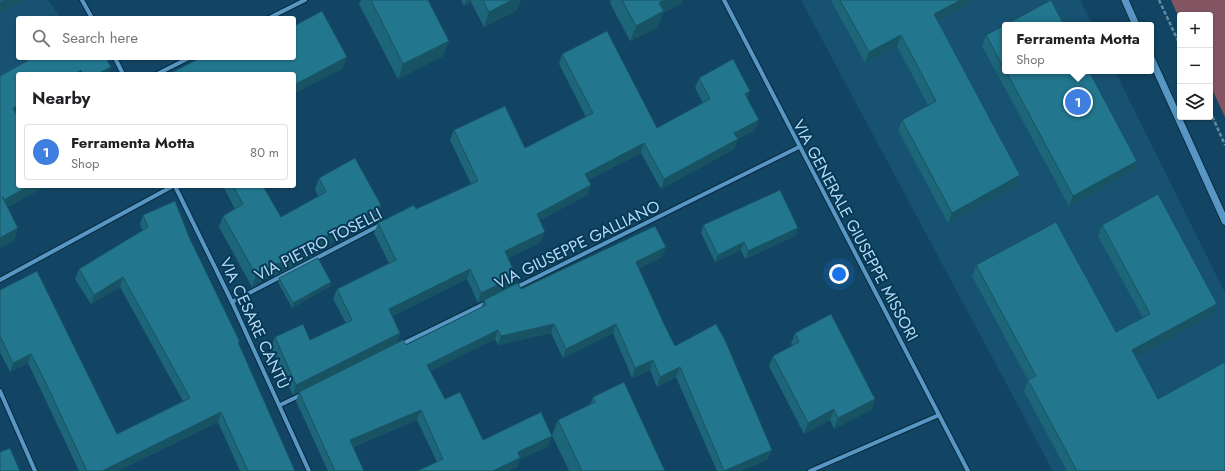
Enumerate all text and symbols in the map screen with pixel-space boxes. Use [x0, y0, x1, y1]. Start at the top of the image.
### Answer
map controls [1177, 12, 1213, 120]
button: + [1177, 12, 1213, 48]
search box [16, 16, 296, 60]
popup [1002, 22, 1154, 74]
icon: search [30, 27, 52, 49]
text: Search here [62, 27, 138, 49]
text: Ferramenta Motta [1016, 28, 1140, 50]
button: − [1177, 48, 1213, 84]
text: Shop [1016, 50, 1045, 69]
button: layers [1177, 84, 1213, 120]
text: Nearby [32, 86, 90, 110]
pin: 1 [1065, 87, 1091, 117]
street label: VIA GENERALE GIUSEPPE MISSORI [787, 116, 924, 345]
text: Ferramenta Motta [71, 132, 195, 154]
text: 1 [43, 143, 49, 162]
text: 80 m [250, 143, 279, 162]
text: Shop [71, 154, 99, 173]
street label: VIA GIUSEPPE GALLIANO [491, 194, 664, 295]
street label: VIA PIETRO TOSELLI [250, 202, 386, 287]
street label: VIA CESARE CANTÙ [214, 254, 295, 393]
your location [829, 264, 849, 284]

